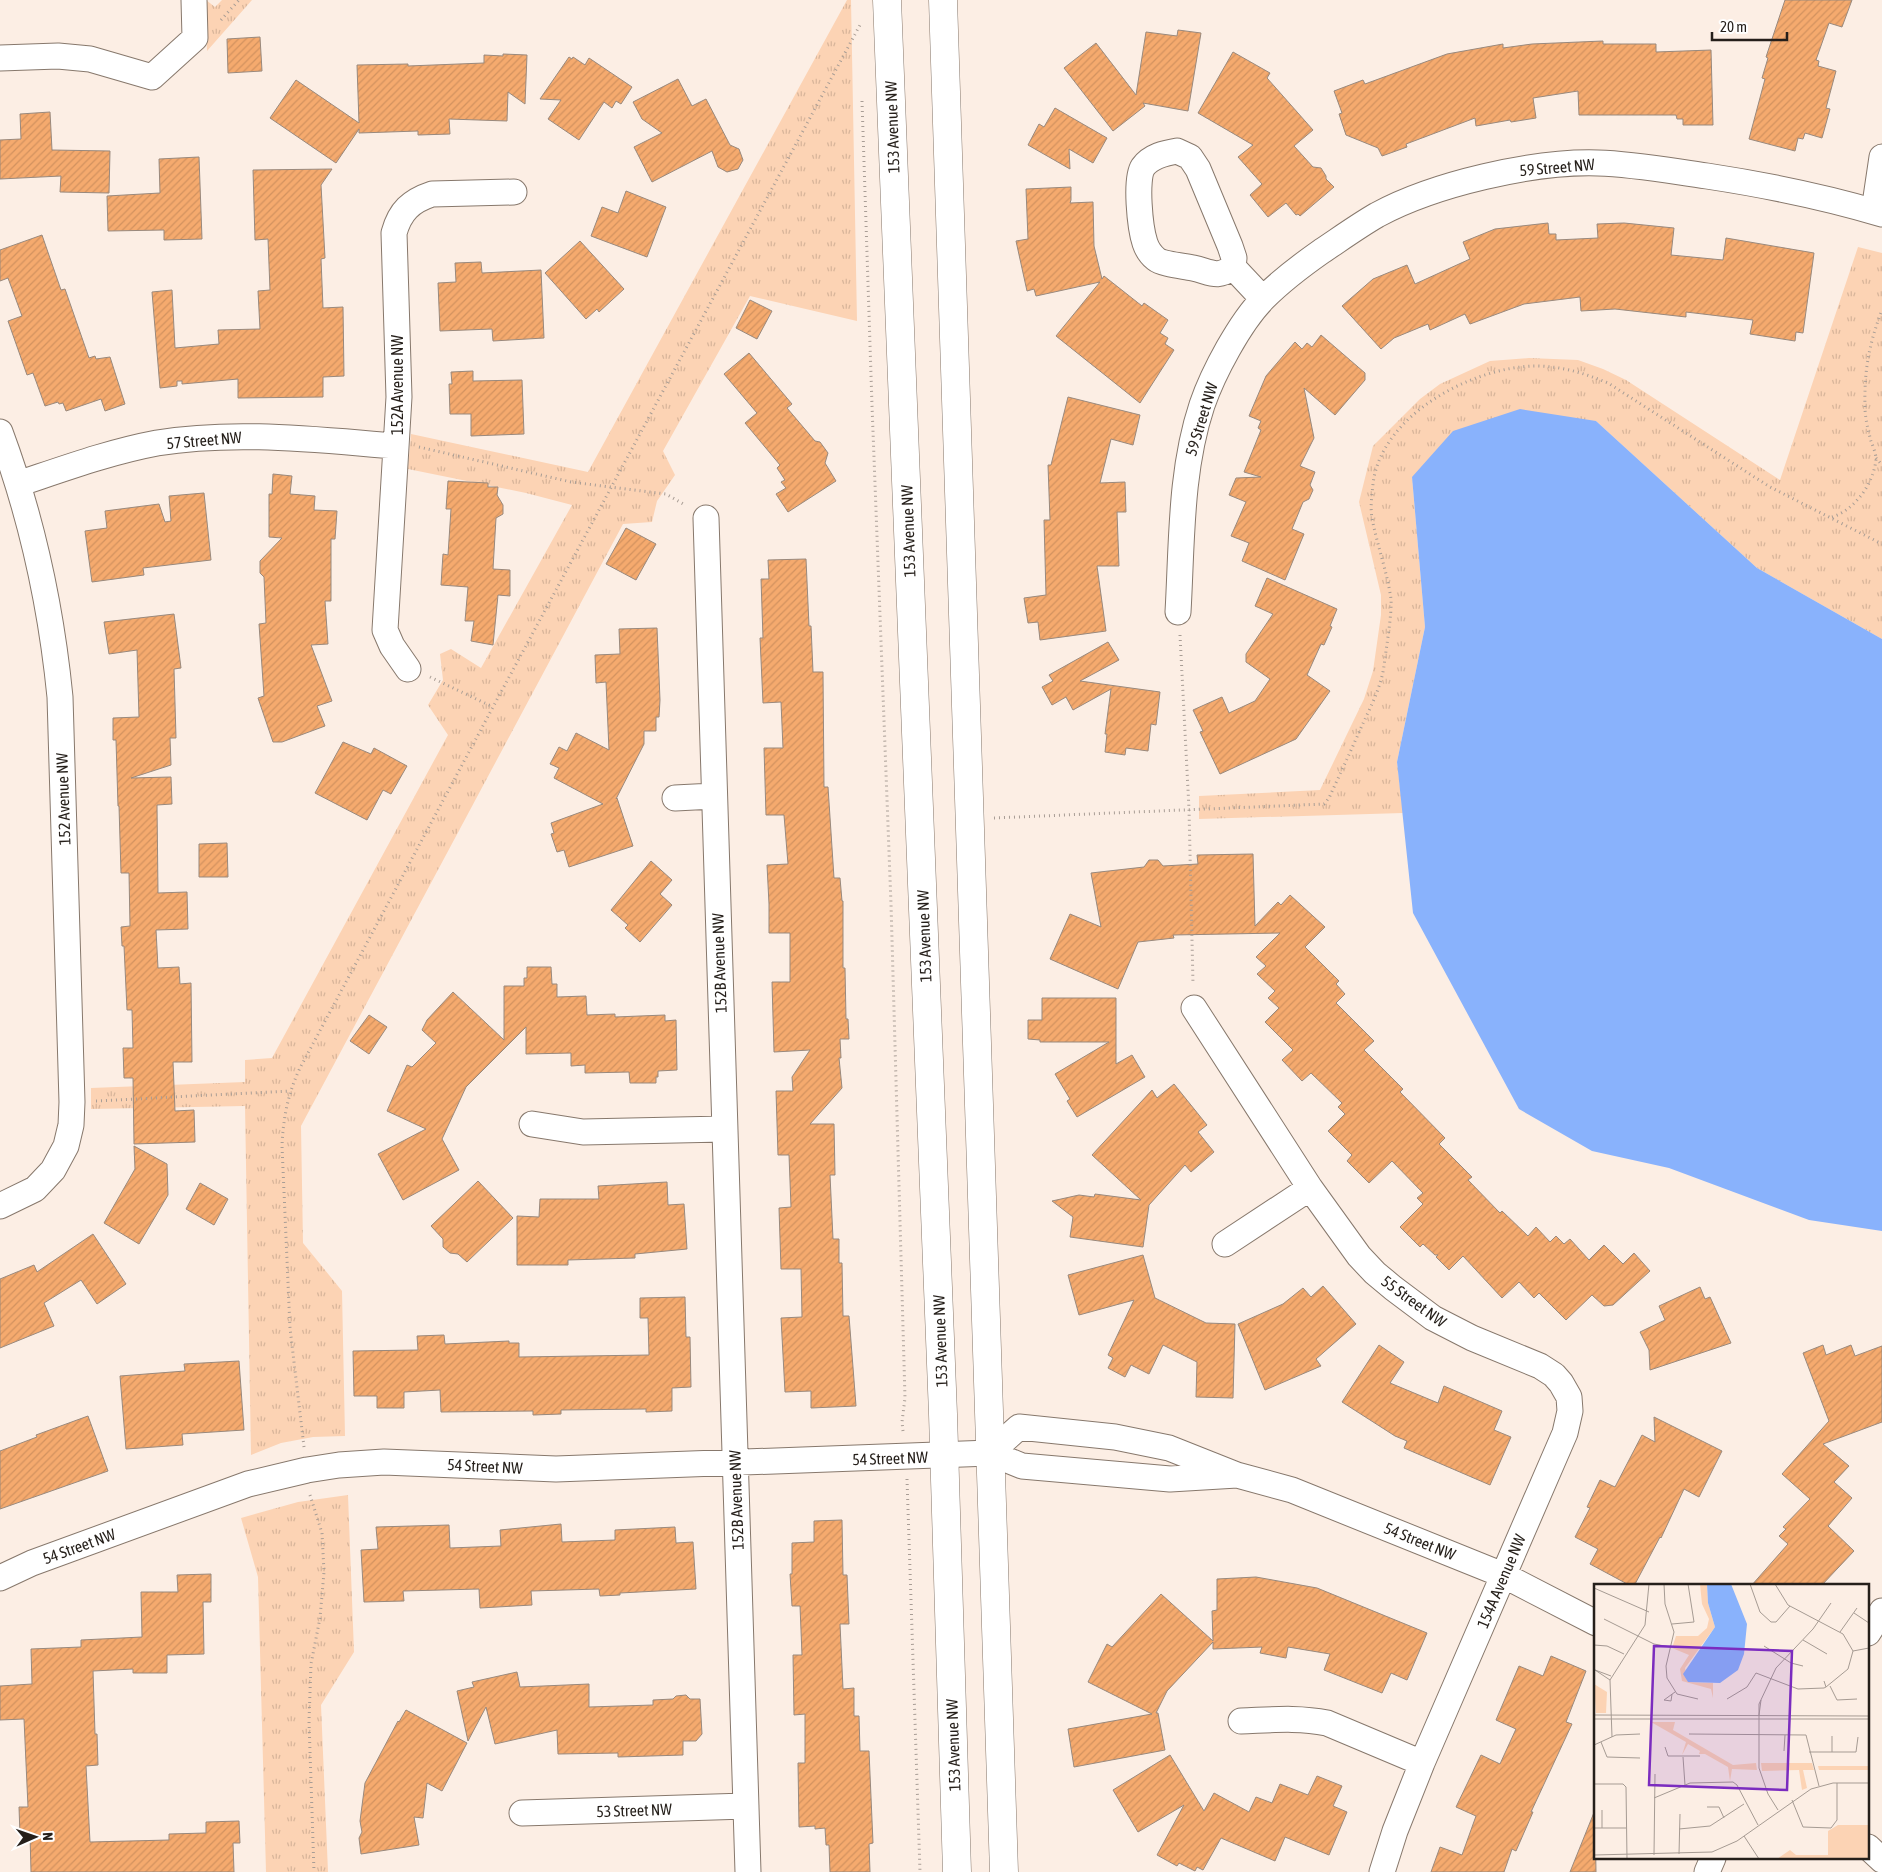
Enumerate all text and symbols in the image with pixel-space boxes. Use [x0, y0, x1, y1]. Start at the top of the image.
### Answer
scale bar [1712, 10, 1787, 42]
text: 20 m [1720, 18, 1747, 35]
street label: 153 Avenue NW [881, 80, 903, 173]
street label: 59 Street NW [1519, 155, 1596, 179]
street label: 152A Avenue NW [388, 335, 406, 435]
street label: 59 Street NW [1181, 380, 1221, 458]
street label: 57 Street NW [166, 428, 243, 452]
street label: 153 Avenue NW [897, 484, 919, 577]
street label: 152 Avenue NW [52, 752, 74, 845]
street label: 153 Avenue NW [913, 889, 935, 982]
street label: 152B Avenue NW [708, 912, 730, 1013]
street label: 55 Street NW [1378, 1272, 1450, 1331]
street label: 153 Avenue NW [929, 1294, 951, 1387]
street label: 54 Street NW [852, 1448, 928, 1468]
street label: 152B Avenue NW [725, 1449, 747, 1550]
street label: 54 Street NW [447, 1455, 524, 1477]
street label: 54 Street NW [1382, 1518, 1459, 1564]
street label: 54 Street NW [40, 1524, 118, 1567]
street label: 154A Avenue NW [1473, 1531, 1529, 1631]
inset map [1594, 1584, 1870, 1860]
street label: 153 Avenue NW [942, 1698, 964, 1791]
street label: 53 Street NW [596, 1800, 672, 1820]
north arrow [10, 1812, 60, 1862]
text: N [40, 1832, 56, 1841]

